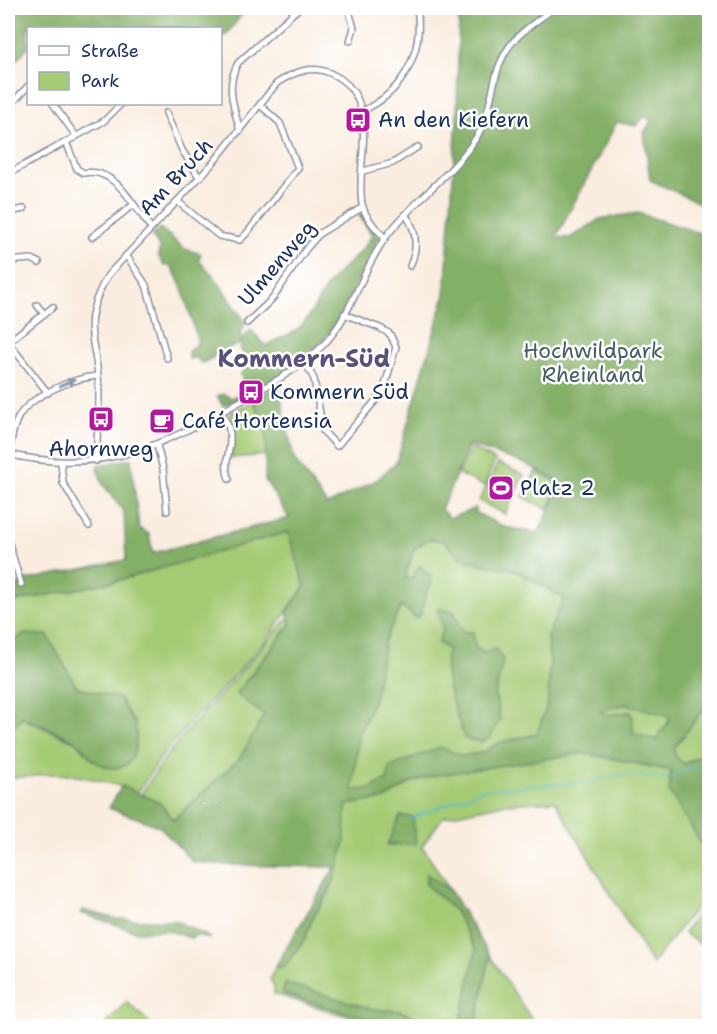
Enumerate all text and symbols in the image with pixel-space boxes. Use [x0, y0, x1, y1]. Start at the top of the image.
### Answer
legend [27, 27, 222, 105]
text: Straße [81, 39, 139, 63]
text: Park [81, 69, 120, 93]
bus stop icon: An den Kiefern [343, 105, 373, 135]
place label: An den Kiefern [378, 106, 529, 134]
street label: Am Bruch [133, 132, 219, 222]
street label: Ulmenweg [232, 214, 322, 312]
park label: Hochwildpark Rheinland [523, 337, 663, 389]
district label: Kommern-Süd [218, 343, 390, 375]
bus stop icon: Kommern Süd [236, 377, 266, 407]
one-way arrow [59, 378, 76, 387]
place label: Kommern Süd [270, 378, 409, 406]
bus stop icon: Ahornweg [86, 404, 116, 434]
cafe icon: Café Hortensia [147, 406, 177, 436]
place label: Café Hortensia [182, 407, 332, 435]
place label: Ahornweg [49, 435, 153, 463]
sports icon: Platz 2 [486, 473, 516, 503]
place label: Platz 2 [520, 474, 595, 502]

